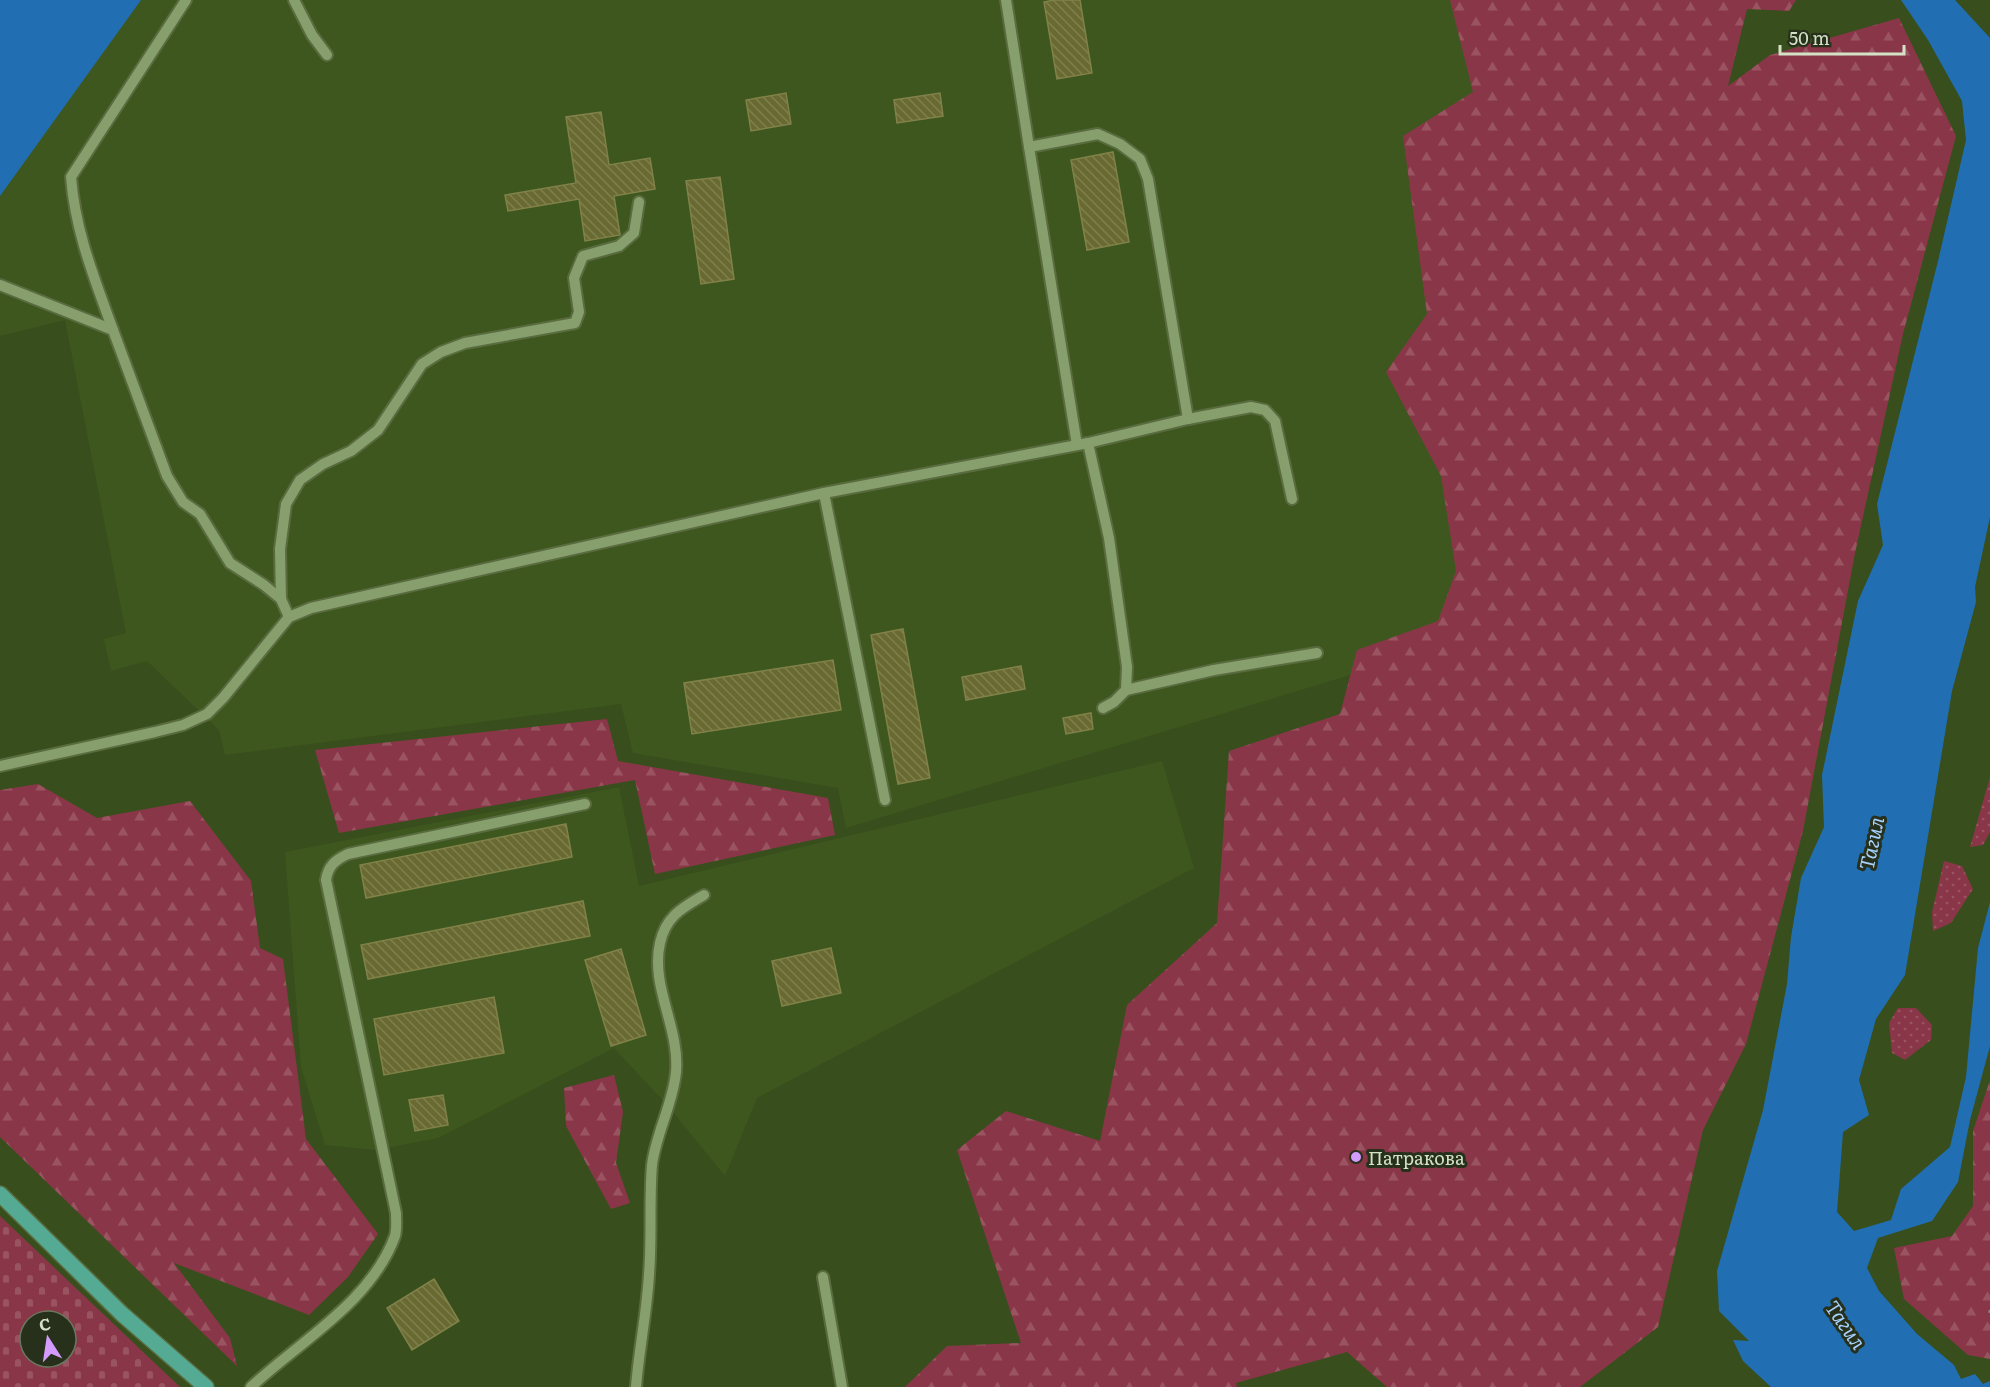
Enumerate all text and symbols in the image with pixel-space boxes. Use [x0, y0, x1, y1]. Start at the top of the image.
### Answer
scale bar [1780, 18, 1904, 56]
text: 50 m [1789, 24, 1830, 51]
water label: Тагил [1850, 814, 1890, 872]
place label: Патракова [1368, 1144, 1465, 1171]
marker: Патракова [1349, 1150, 1363, 1164]
water label: Тагил [1819, 1293, 1875, 1355]
north arrow [18, 1309, 78, 1369]
text: С [37, 1310, 53, 1336]

